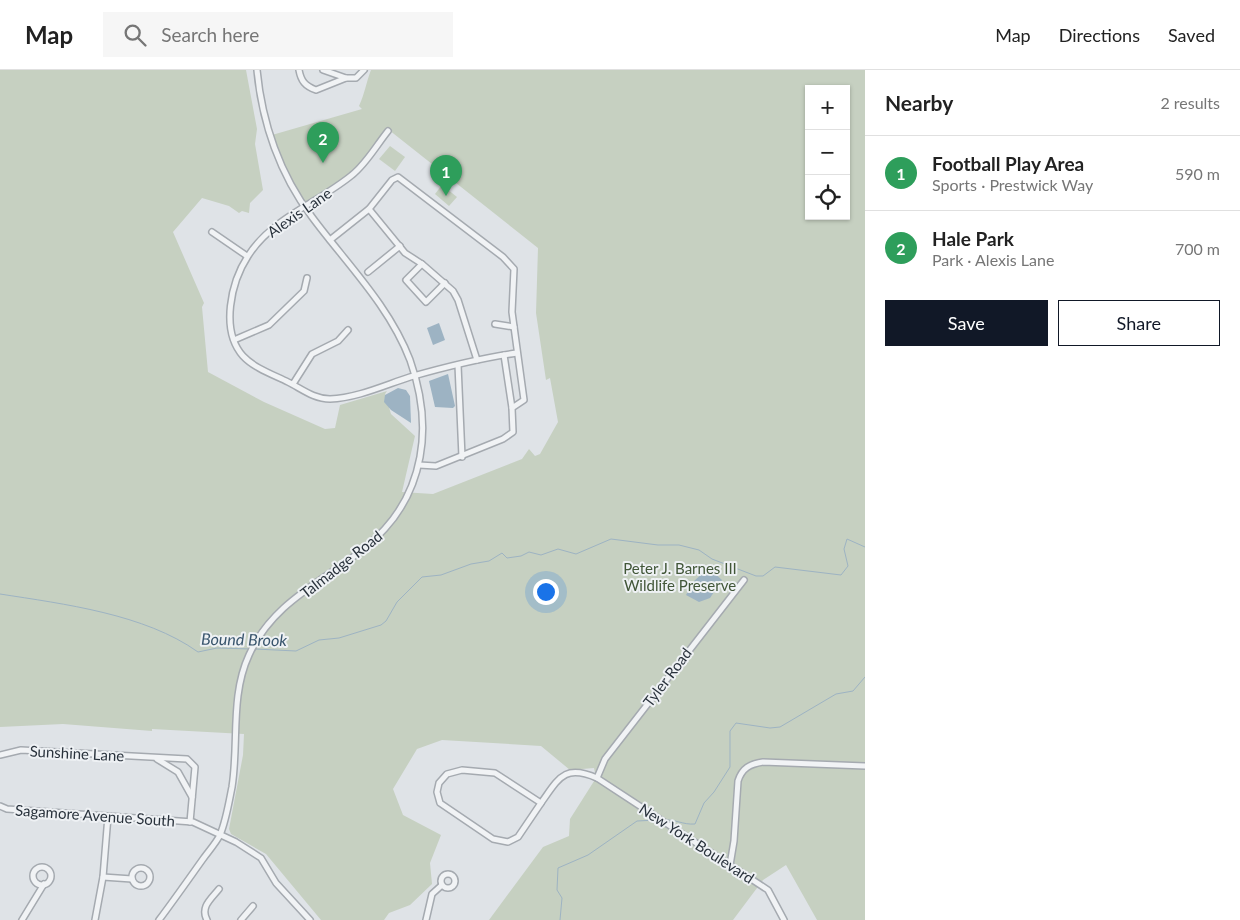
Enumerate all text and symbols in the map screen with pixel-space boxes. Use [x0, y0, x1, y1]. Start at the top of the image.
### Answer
search box [103, 12, 453, 57]
text: Map [25, 20, 73, 49]
icon: search [121, 21, 149, 49]
text: Search here [161, 23, 259, 46]
text: Map [995, 24, 1031, 46]
text: Directions [1059, 24, 1140, 46]
text: Saved [1168, 24, 1215, 46]
map controls [805, 85, 850, 220]
button: + [805, 85, 850, 130]
text: Nearby [885, 90, 953, 115]
text: 2 results [1160, 93, 1220, 112]
pin: 2 [307, 122, 339, 163]
button: − [805, 130, 850, 175]
text: Football Play Area [932, 152, 1084, 175]
pin: 1 [430, 155, 462, 196]
text: 1 [896, 164, 906, 183]
text: 590 m [1175, 164, 1220, 183]
button: locate [805, 175, 850, 220]
text: Sports · Prestwick Way [932, 175, 1093, 194]
street label: Alexis Lane [263, 183, 335, 241]
text: Hale Park [932, 227, 1014, 250]
text: 2 [896, 239, 906, 258]
text: 700 m [1175, 239, 1220, 258]
text: Park · Alexis Lane [932, 250, 1054, 269]
button: Save [885, 300, 1048, 346]
button: Share [1058, 300, 1220, 346]
street label: Talmadge Road [296, 526, 386, 602]
park label: Peter J. Barnes III Wildlife Preserve [623, 559, 737, 594]
your location [533, 579, 559, 605]
water label: Bound Brook [201, 629, 287, 649]
street label: Tyler Road [639, 644, 695, 710]
street label: Sunshine Lane [29, 742, 125, 764]
street label: New York Boulevard [636, 799, 758, 887]
street label: Sagamore Avenue South [14, 800, 176, 830]

